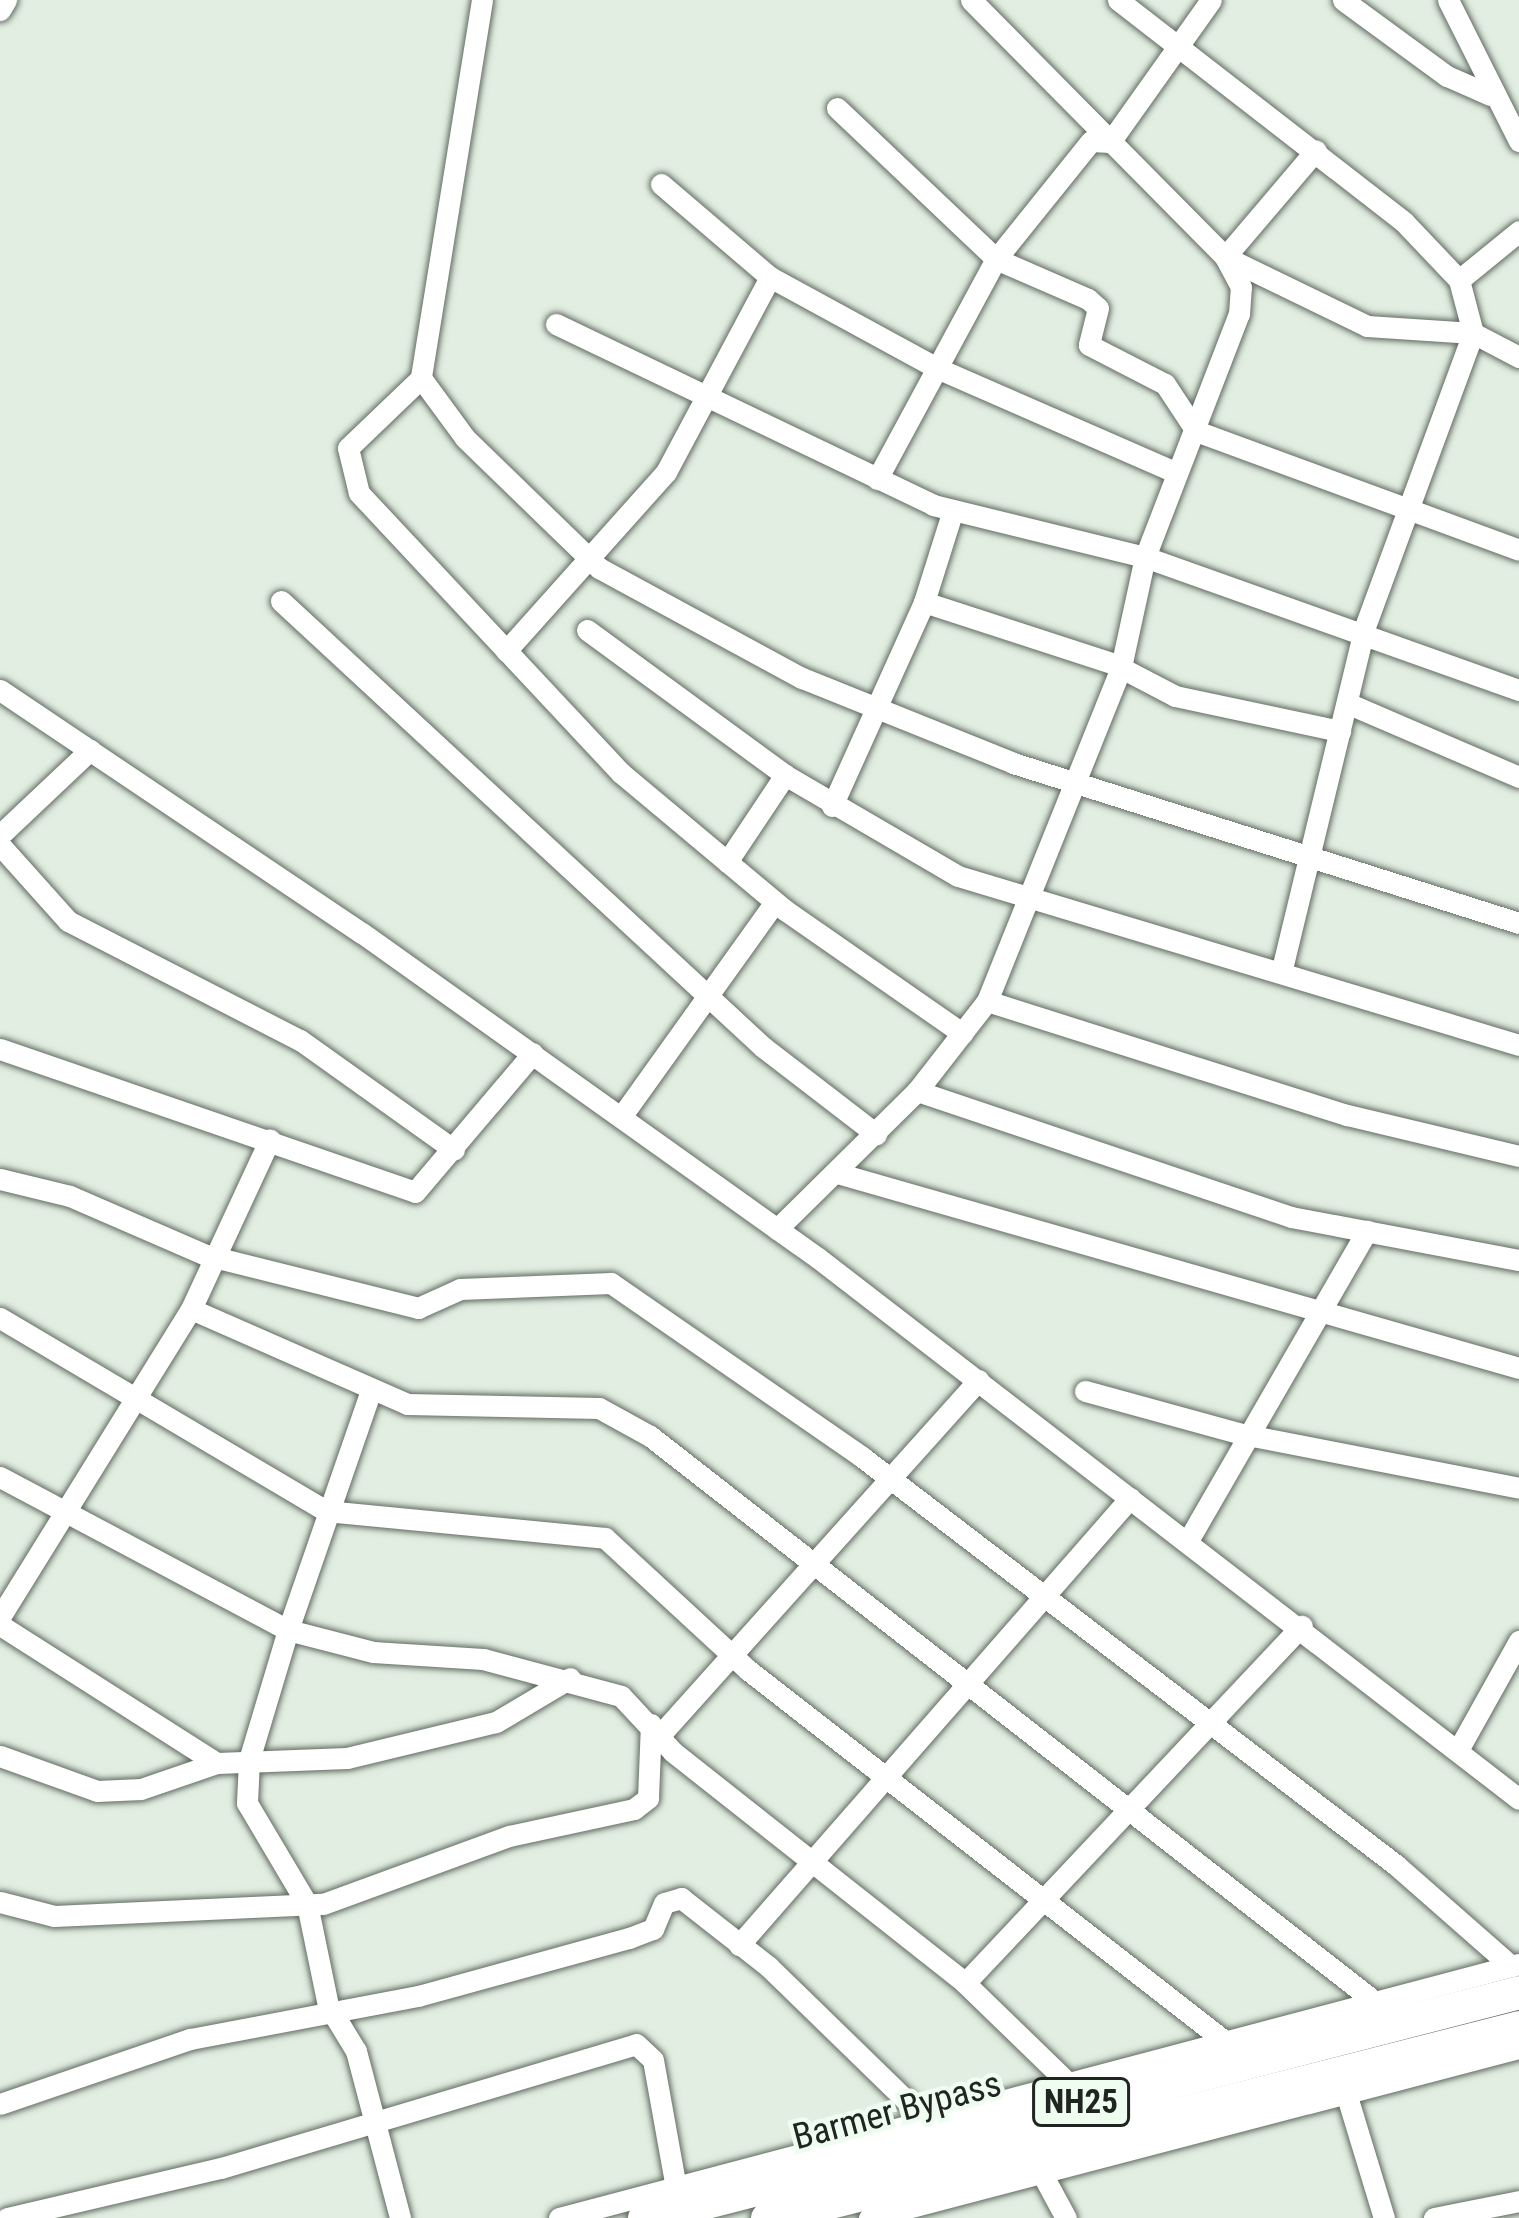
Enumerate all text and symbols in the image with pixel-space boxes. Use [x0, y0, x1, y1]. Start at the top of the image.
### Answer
street label: Barmer Bypass [788, 2062, 1006, 2160]
road number: NH25 [1030, 2075, 1132, 2129]

